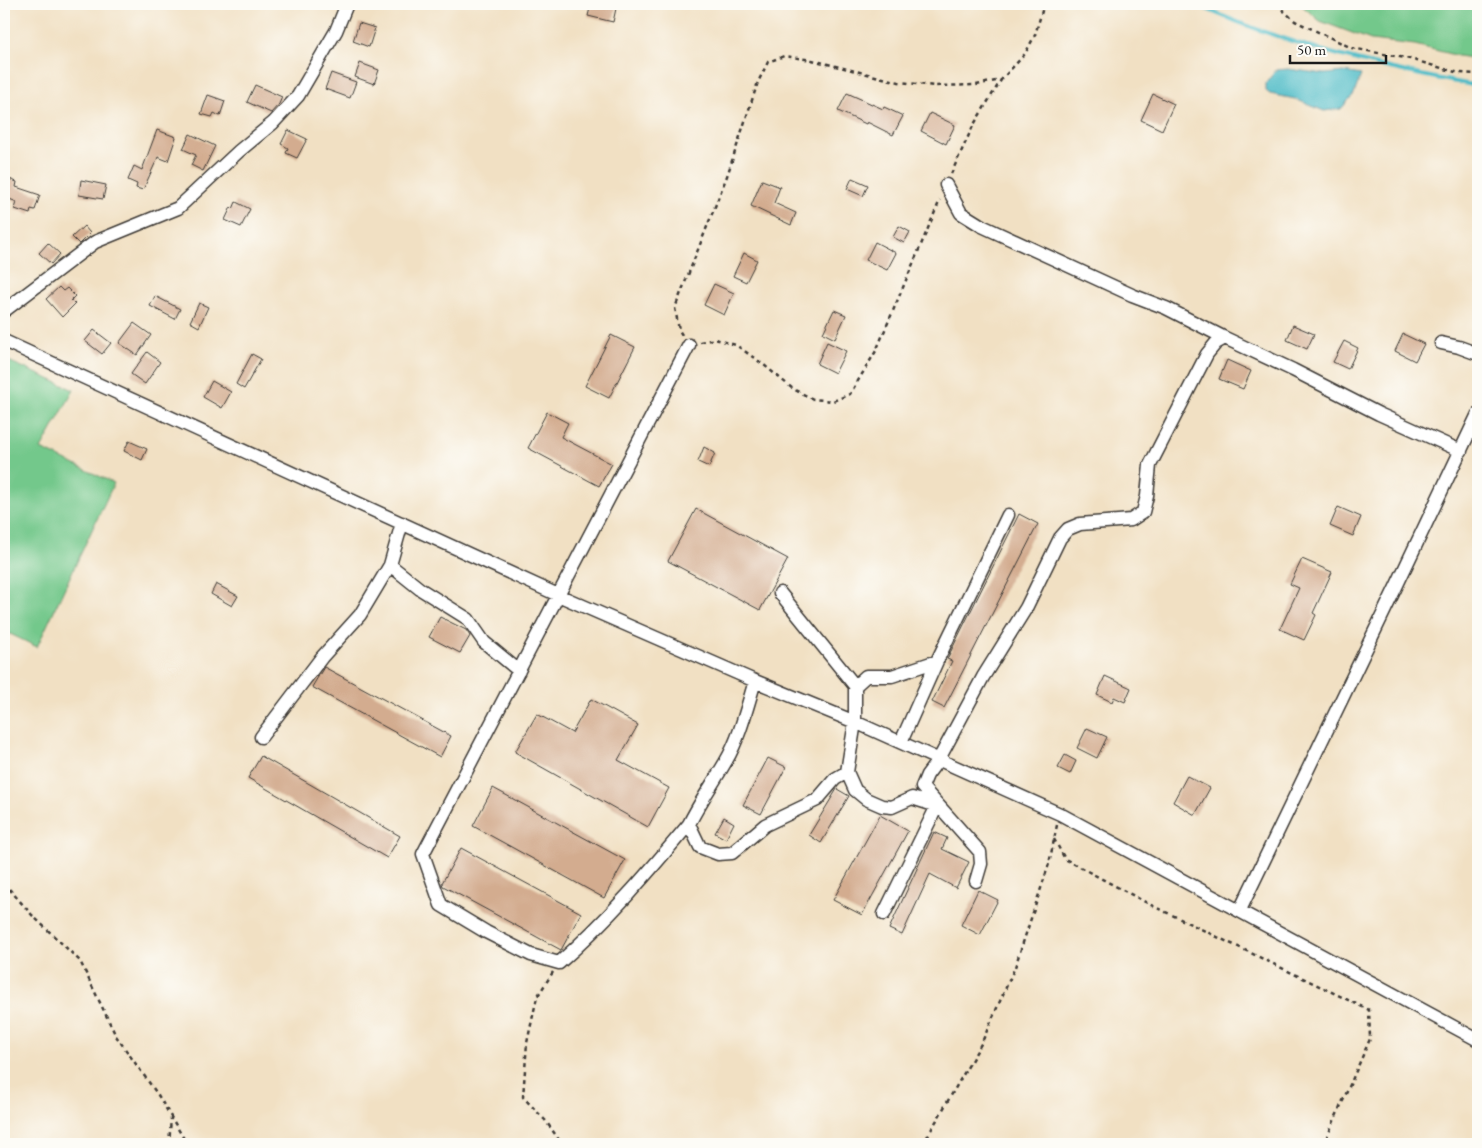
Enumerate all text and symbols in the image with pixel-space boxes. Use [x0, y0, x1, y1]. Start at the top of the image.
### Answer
scale bar [1290, 32, 1386, 64]
text: 50 m [1297, 40, 1326, 59]

